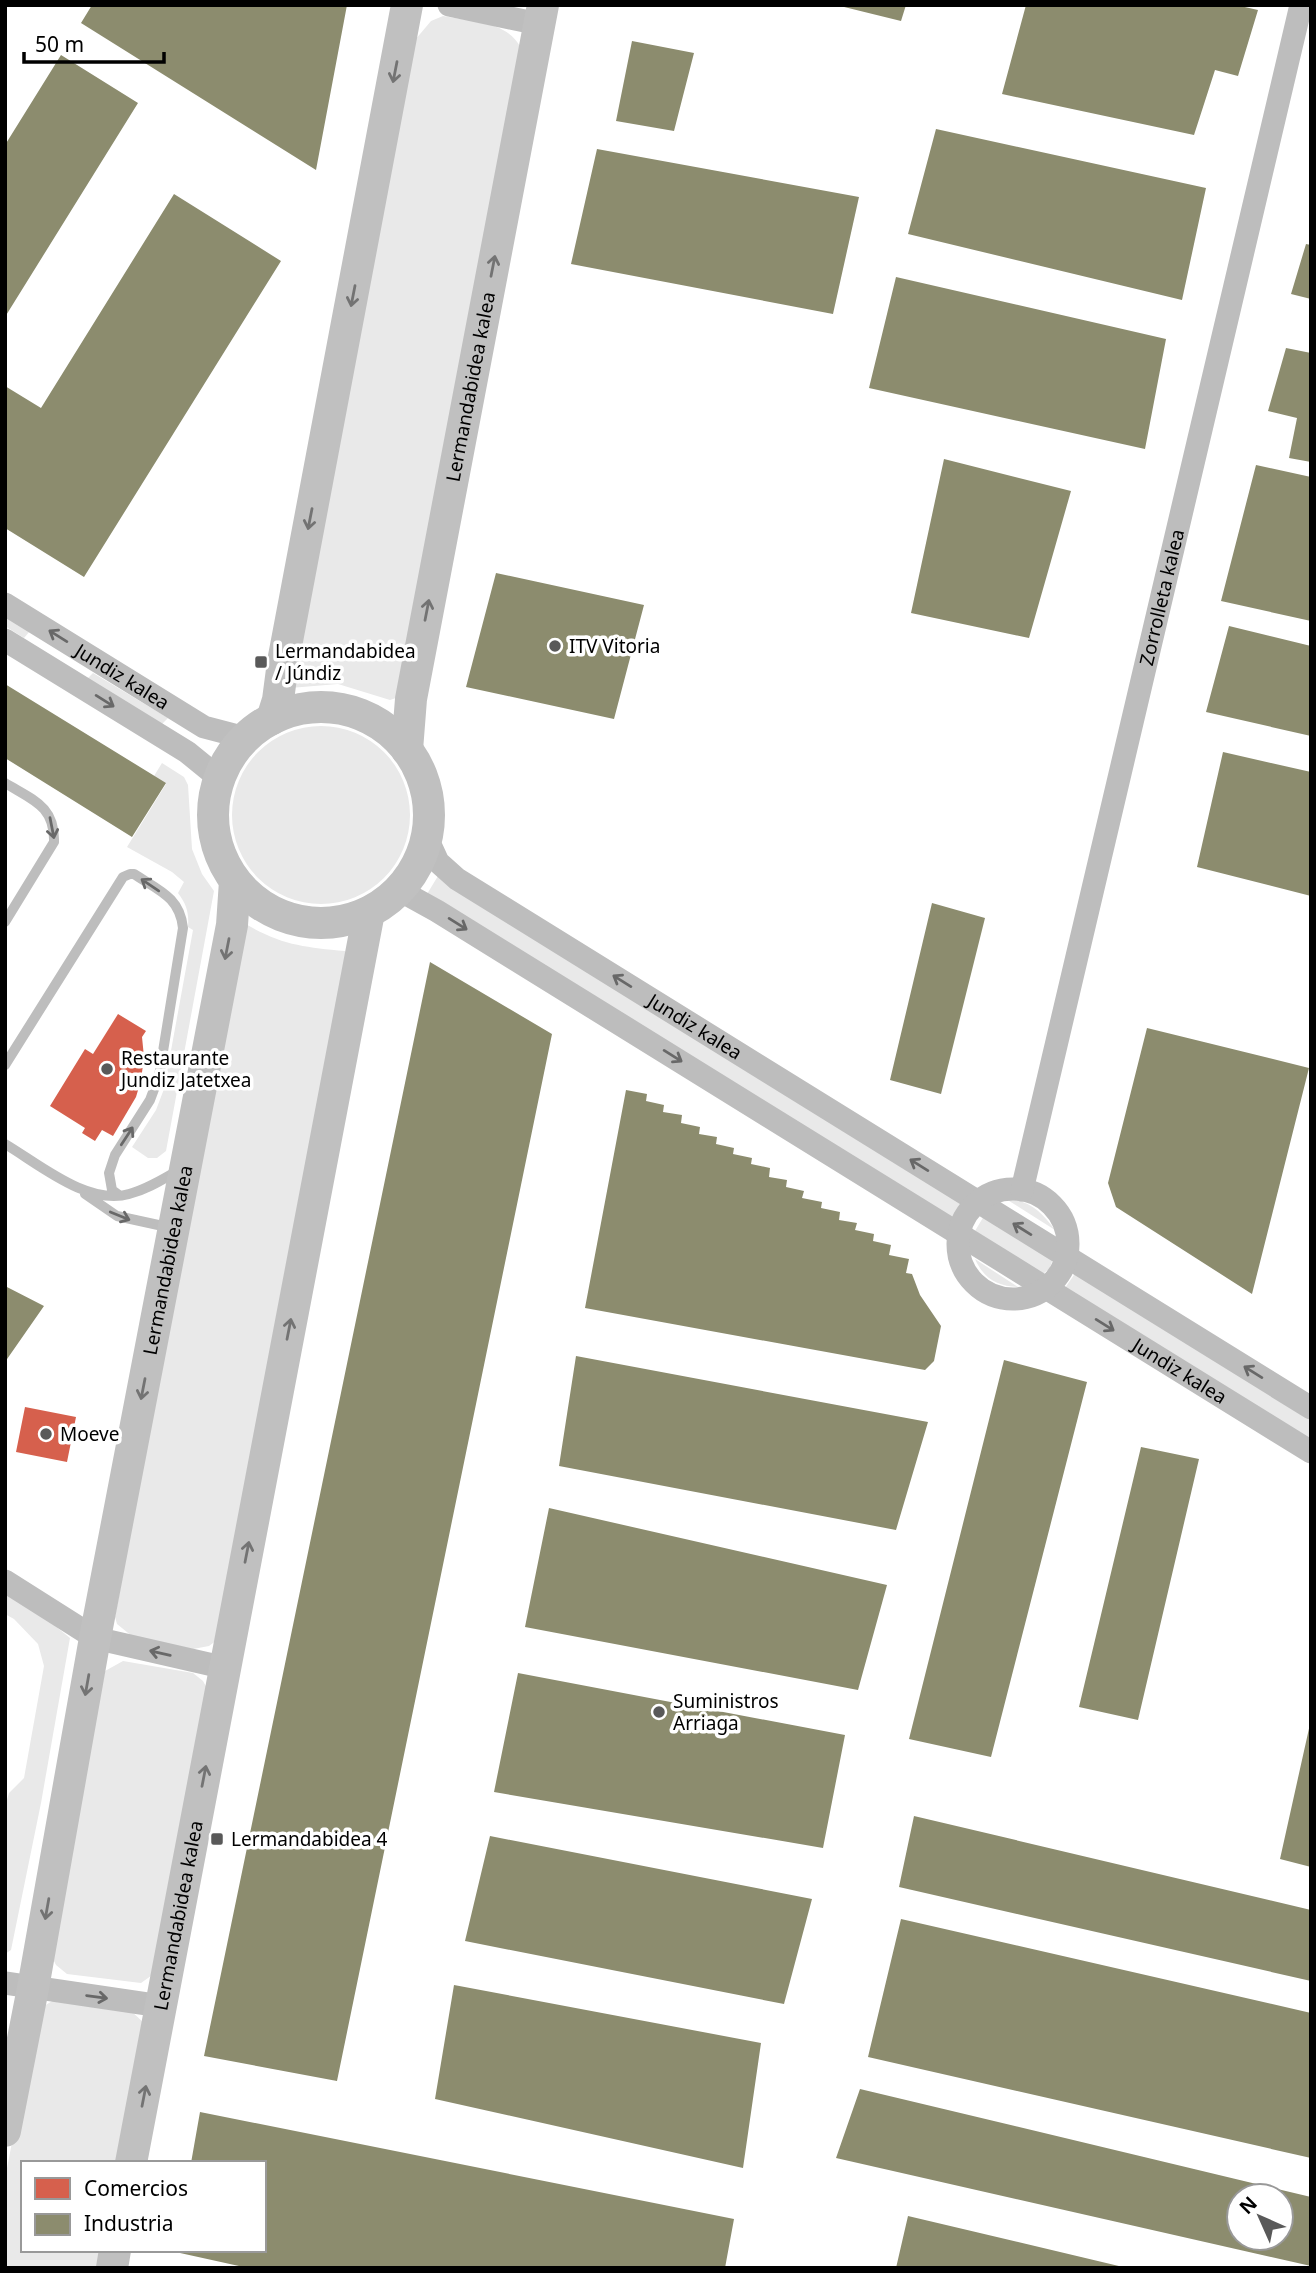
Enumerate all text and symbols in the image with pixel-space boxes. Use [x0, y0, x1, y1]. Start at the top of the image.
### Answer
scale bar [24, 21, 164, 65]
text: 50 m [35, 30, 84, 58]
one-way arrow [388, 60, 401, 83]
one-way arrow [487, 255, 500, 278]
one-way arrow [345, 284, 359, 307]
street label: Lermandabidea kalea [440, 290, 501, 484]
one-way arrow [303, 507, 317, 530]
street label: Zorrolleta kalea [1133, 526, 1190, 668]
one-way arrow [421, 599, 435, 622]
one-way arrow [48, 629, 68, 643]
place label: ITV Vitoria [569, 633, 660, 659]
street label: Jundiz kalea [69, 637, 174, 716]
place label: Lermandabidea / Júndiz [275, 638, 416, 686]
marker: ITV Vitoria [547, 638, 563, 654]
marker: Lermandabidea / Júndiz [253, 654, 269, 670]
one-way arrow [94, 695, 114, 709]
one-way arrow [46, 816, 59, 838]
one-way arrow [141, 877, 160, 892]
one-way arrow [448, 917, 468, 931]
one-way arrow [220, 937, 234, 960]
one-way arrow [612, 974, 632, 988]
street label: Jundiz kalea [641, 986, 747, 1066]
place label: Restaurante Jundiz Jatetxea [119, 1045, 251, 1093]
one-way arrow [662, 1050, 682, 1064]
marker: Restaurante Jundiz Jatetxea [99, 1061, 115, 1077]
one-way arrow [120, 1127, 135, 1146]
one-way arrow [910, 1158, 930, 1172]
street label: Lermandabidea kalea [137, 1163, 199, 1357]
one-way arrow [109, 1210, 131, 1223]
one-way arrow [1013, 1221, 1033, 1235]
one-way arrow [283, 1318, 297, 1341]
one-way arrow [1095, 1318, 1115, 1332]
street label: Jundiz kalea [1126, 1331, 1232, 1410]
one-way arrow [1243, 1365, 1263, 1379]
one-way arrow [136, 1377, 149, 1400]
place label: Moeve [60, 1421, 119, 1447]
marker: Moeve [38, 1426, 54, 1442]
one-way arrow [241, 1541, 255, 1564]
one-way arrow [149, 1646, 172, 1659]
one-way arrow [80, 1673, 93, 1696]
place label: Suministros Arriaga [673, 1688, 779, 1736]
marker: Suministros Arriaga [651, 1704, 667, 1720]
one-way arrow [198, 1765, 212, 1788]
street label: Lermandabidea kalea [147, 1818, 209, 2013]
place label: Lermandabidea 4 [231, 1826, 388, 1852]
marker: Lermandabidea 4 [209, 1831, 225, 1847]
one-way arrow [40, 1897, 53, 1920]
one-way arrow [85, 1991, 108, 2004]
one-way arrow [138, 2085, 151, 2108]
legend [21, 2161, 266, 2252]
text: Comercios [84, 2174, 188, 2202]
north arrow [1225, 2182, 1295, 2252]
text: N [1233, 2190, 1263, 2220]
text: Industria [84, 2209, 174, 2237]

